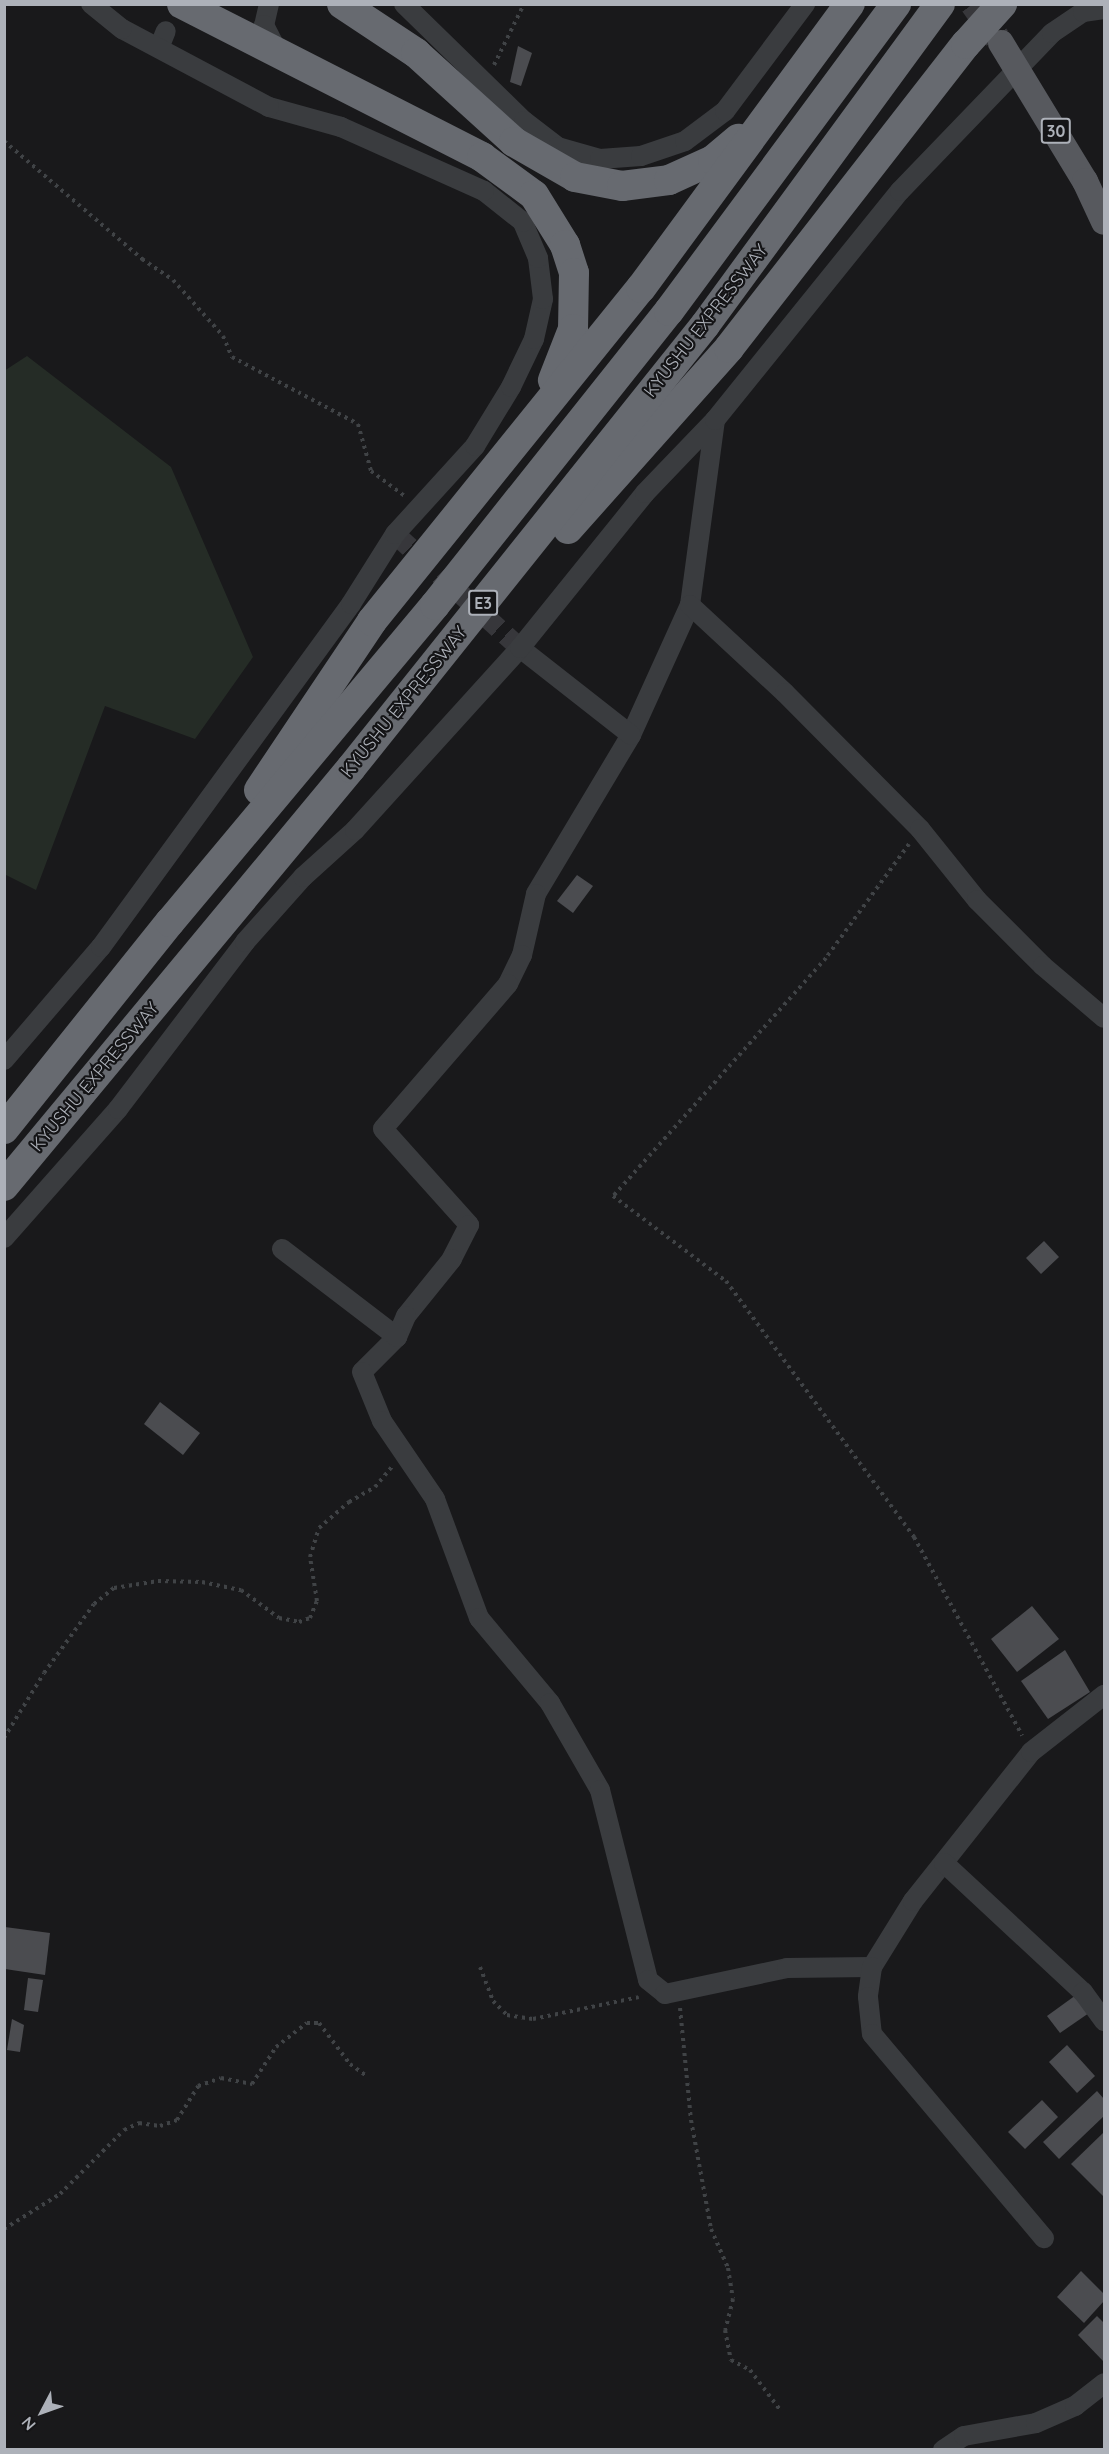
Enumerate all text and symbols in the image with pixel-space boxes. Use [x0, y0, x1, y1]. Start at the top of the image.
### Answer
road number: 30 [1040, 118, 1072, 144]
street label: KYUSHU EXPRESSWAY [640, 240, 772, 402]
road number: E3 [468, 590, 498, 616]
street label: KYUSHU EXPRESSWAY [336, 622, 472, 782]
street label: KYUSHU EXPRESSWAY [26, 998, 164, 1156]
north arrow [12, 2382, 72, 2442]
text: N [17, 2413, 40, 2435]

